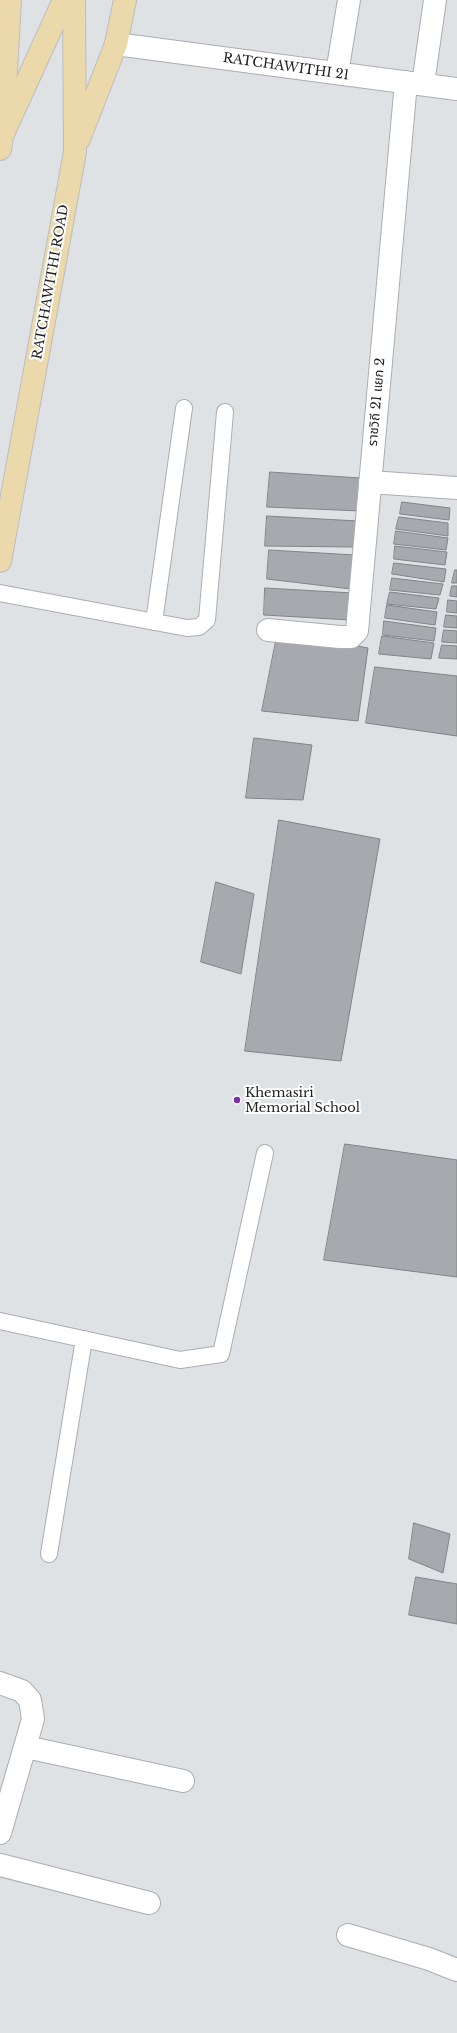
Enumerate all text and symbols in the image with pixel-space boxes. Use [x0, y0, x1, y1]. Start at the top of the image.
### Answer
street label: RATCHAWITHI 21 [222, 50, 350, 84]
street label: RATCHAWITHI ROAD [30, 203, 72, 361]
street label: ราชวิถี 21 แยก 2 [365, 357, 389, 447]
place label: Khemasiri Memorial School [245, 1085, 360, 1116]
marker: Khemasiri Memorial School [232, 1095, 242, 1105]

